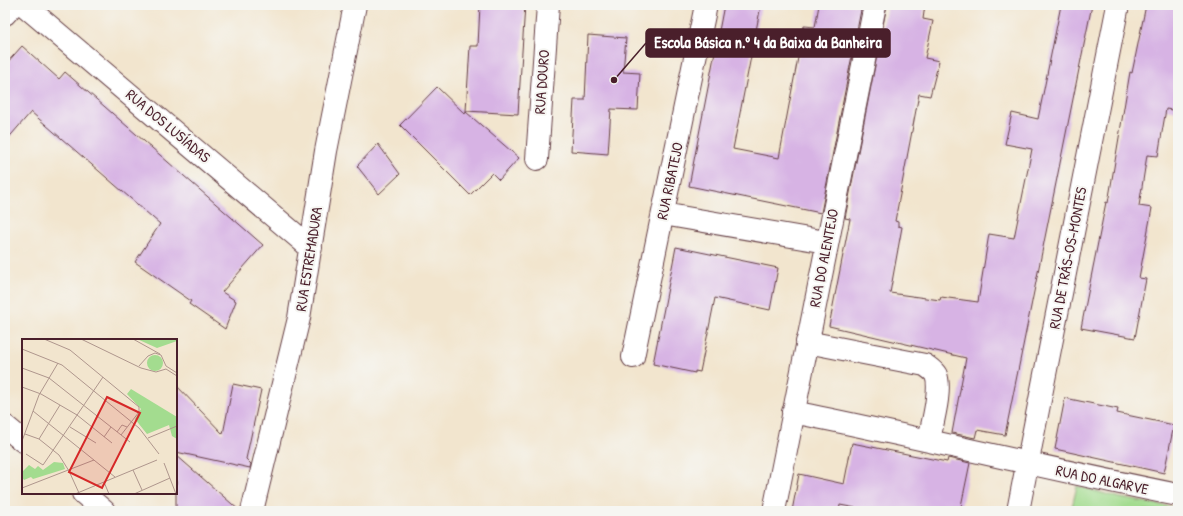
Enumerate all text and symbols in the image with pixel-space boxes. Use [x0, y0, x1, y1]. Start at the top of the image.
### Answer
callout: Escola Básica n.º 4 da Baixa da Banheira [646, 29, 890, 57]
text: Escola Básica n.º 4 da Baixa da Banheira [654, 31, 882, 53]
street label: RUA DOURO [529, 49, 554, 115]
street label: RUA DOS LUSÍADAS [122, 84, 215, 167]
street label: RUA RIBATEJO [651, 140, 688, 222]
street label: RUA DE TRÁS-OS-MONTES [1043, 185, 1092, 331]
street label: RUA ESTREMADURA [290, 204, 327, 313]
street label: RUA DO ALENTEJO [804, 207, 843, 309]
inset map [22, 339, 177, 494]
street label: RUA DO ALGARVE [1054, 459, 1151, 500]

